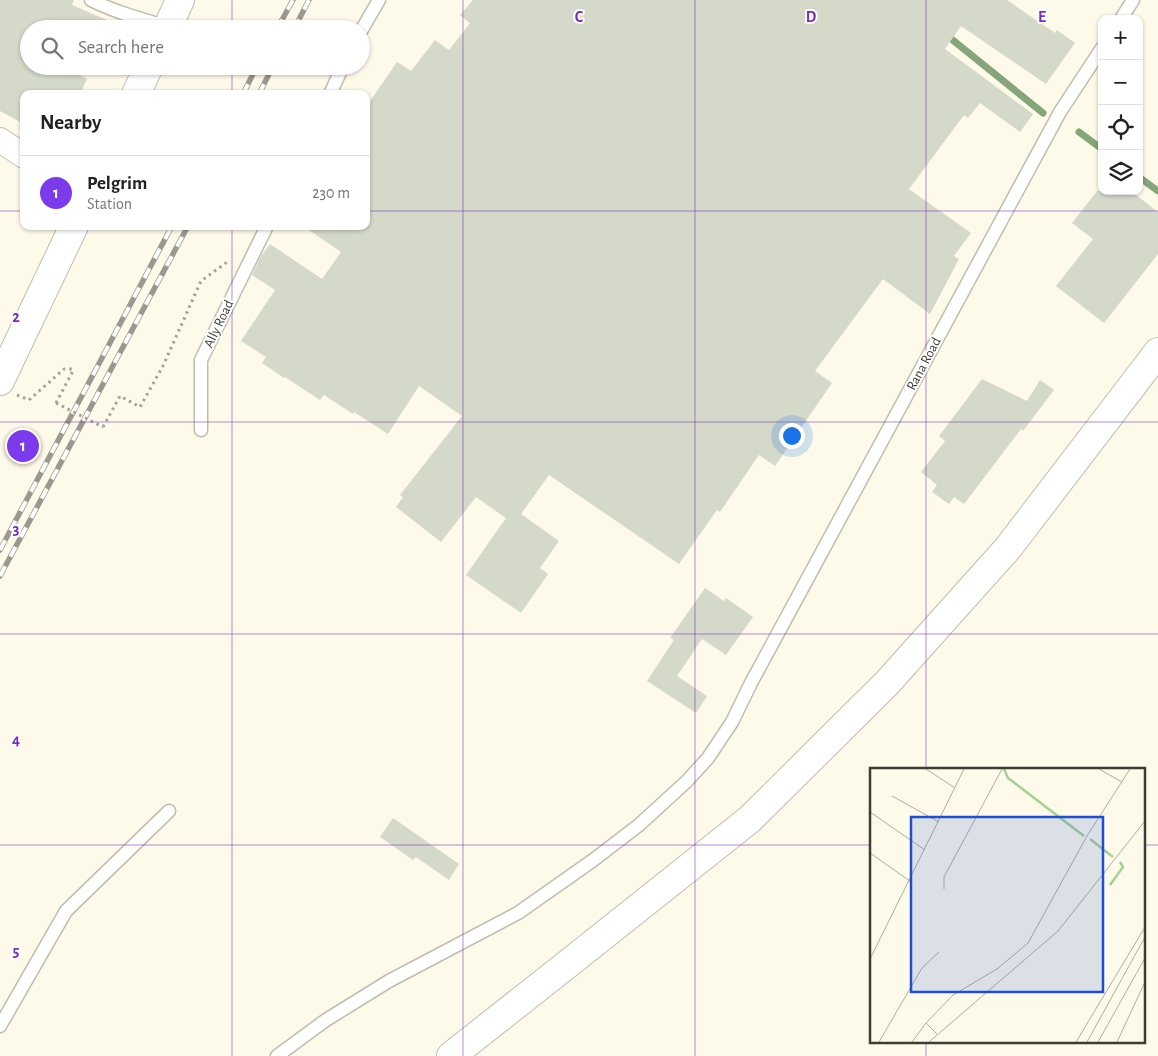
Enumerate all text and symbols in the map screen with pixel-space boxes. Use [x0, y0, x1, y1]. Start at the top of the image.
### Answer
text: C [575, 9, 584, 25]
text: D [806, 9, 817, 25]
text: E [1038, 9, 1046, 25]
map controls [1098, 15, 1143, 195]
button: + [1098, 15, 1143, 60]
search box [20, 20, 370, 75]
icon: search [38, 34, 66, 62]
text: Search here [78, 38, 164, 57]
button: − [1098, 60, 1143, 105]
button: locate [1098, 105, 1143, 150]
text: Nearby [40, 112, 101, 133]
button: layers [1098, 150, 1143, 195]
text: Pelgrim [87, 174, 147, 193]
text: 1 [53, 185, 59, 201]
text: 230 m [312, 185, 350, 201]
text: Station [87, 196, 132, 212]
street label: Ally Road [201, 298, 237, 350]
text: 2 [12, 309, 20, 325]
street label: Rana Road [904, 335, 944, 393]
your location [779, 423, 805, 449]
pin: 1 [7, 427, 39, 465]
text: 3 [13, 521, 20, 537]
text: 4 [12, 732, 20, 748]
inset map [870, 768, 1146, 1044]
text: 5 [13, 943, 20, 959]

